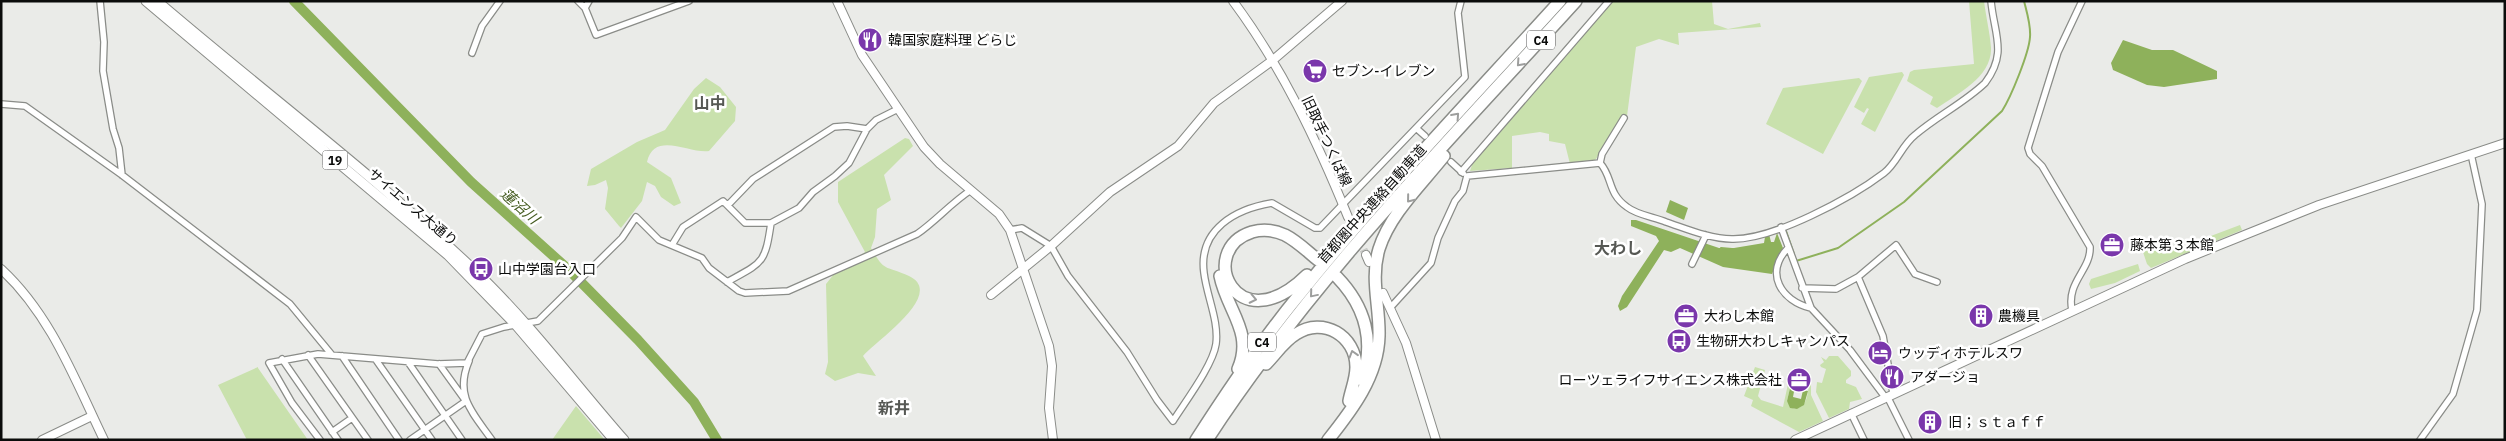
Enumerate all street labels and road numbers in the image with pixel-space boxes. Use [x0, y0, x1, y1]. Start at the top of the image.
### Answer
road number: C4 [1527, 30, 1555, 50]
street label: 旧取手つくば線 [1298, 93, 1356, 189]
street label: 首都圏中央連絡自動車道 [1314, 141, 1430, 267]
road number: 19 [322, 150, 348, 170]
street label: サイエンス大通り [364, 164, 462, 250]
road number: C4 [1248, 332, 1276, 352]

